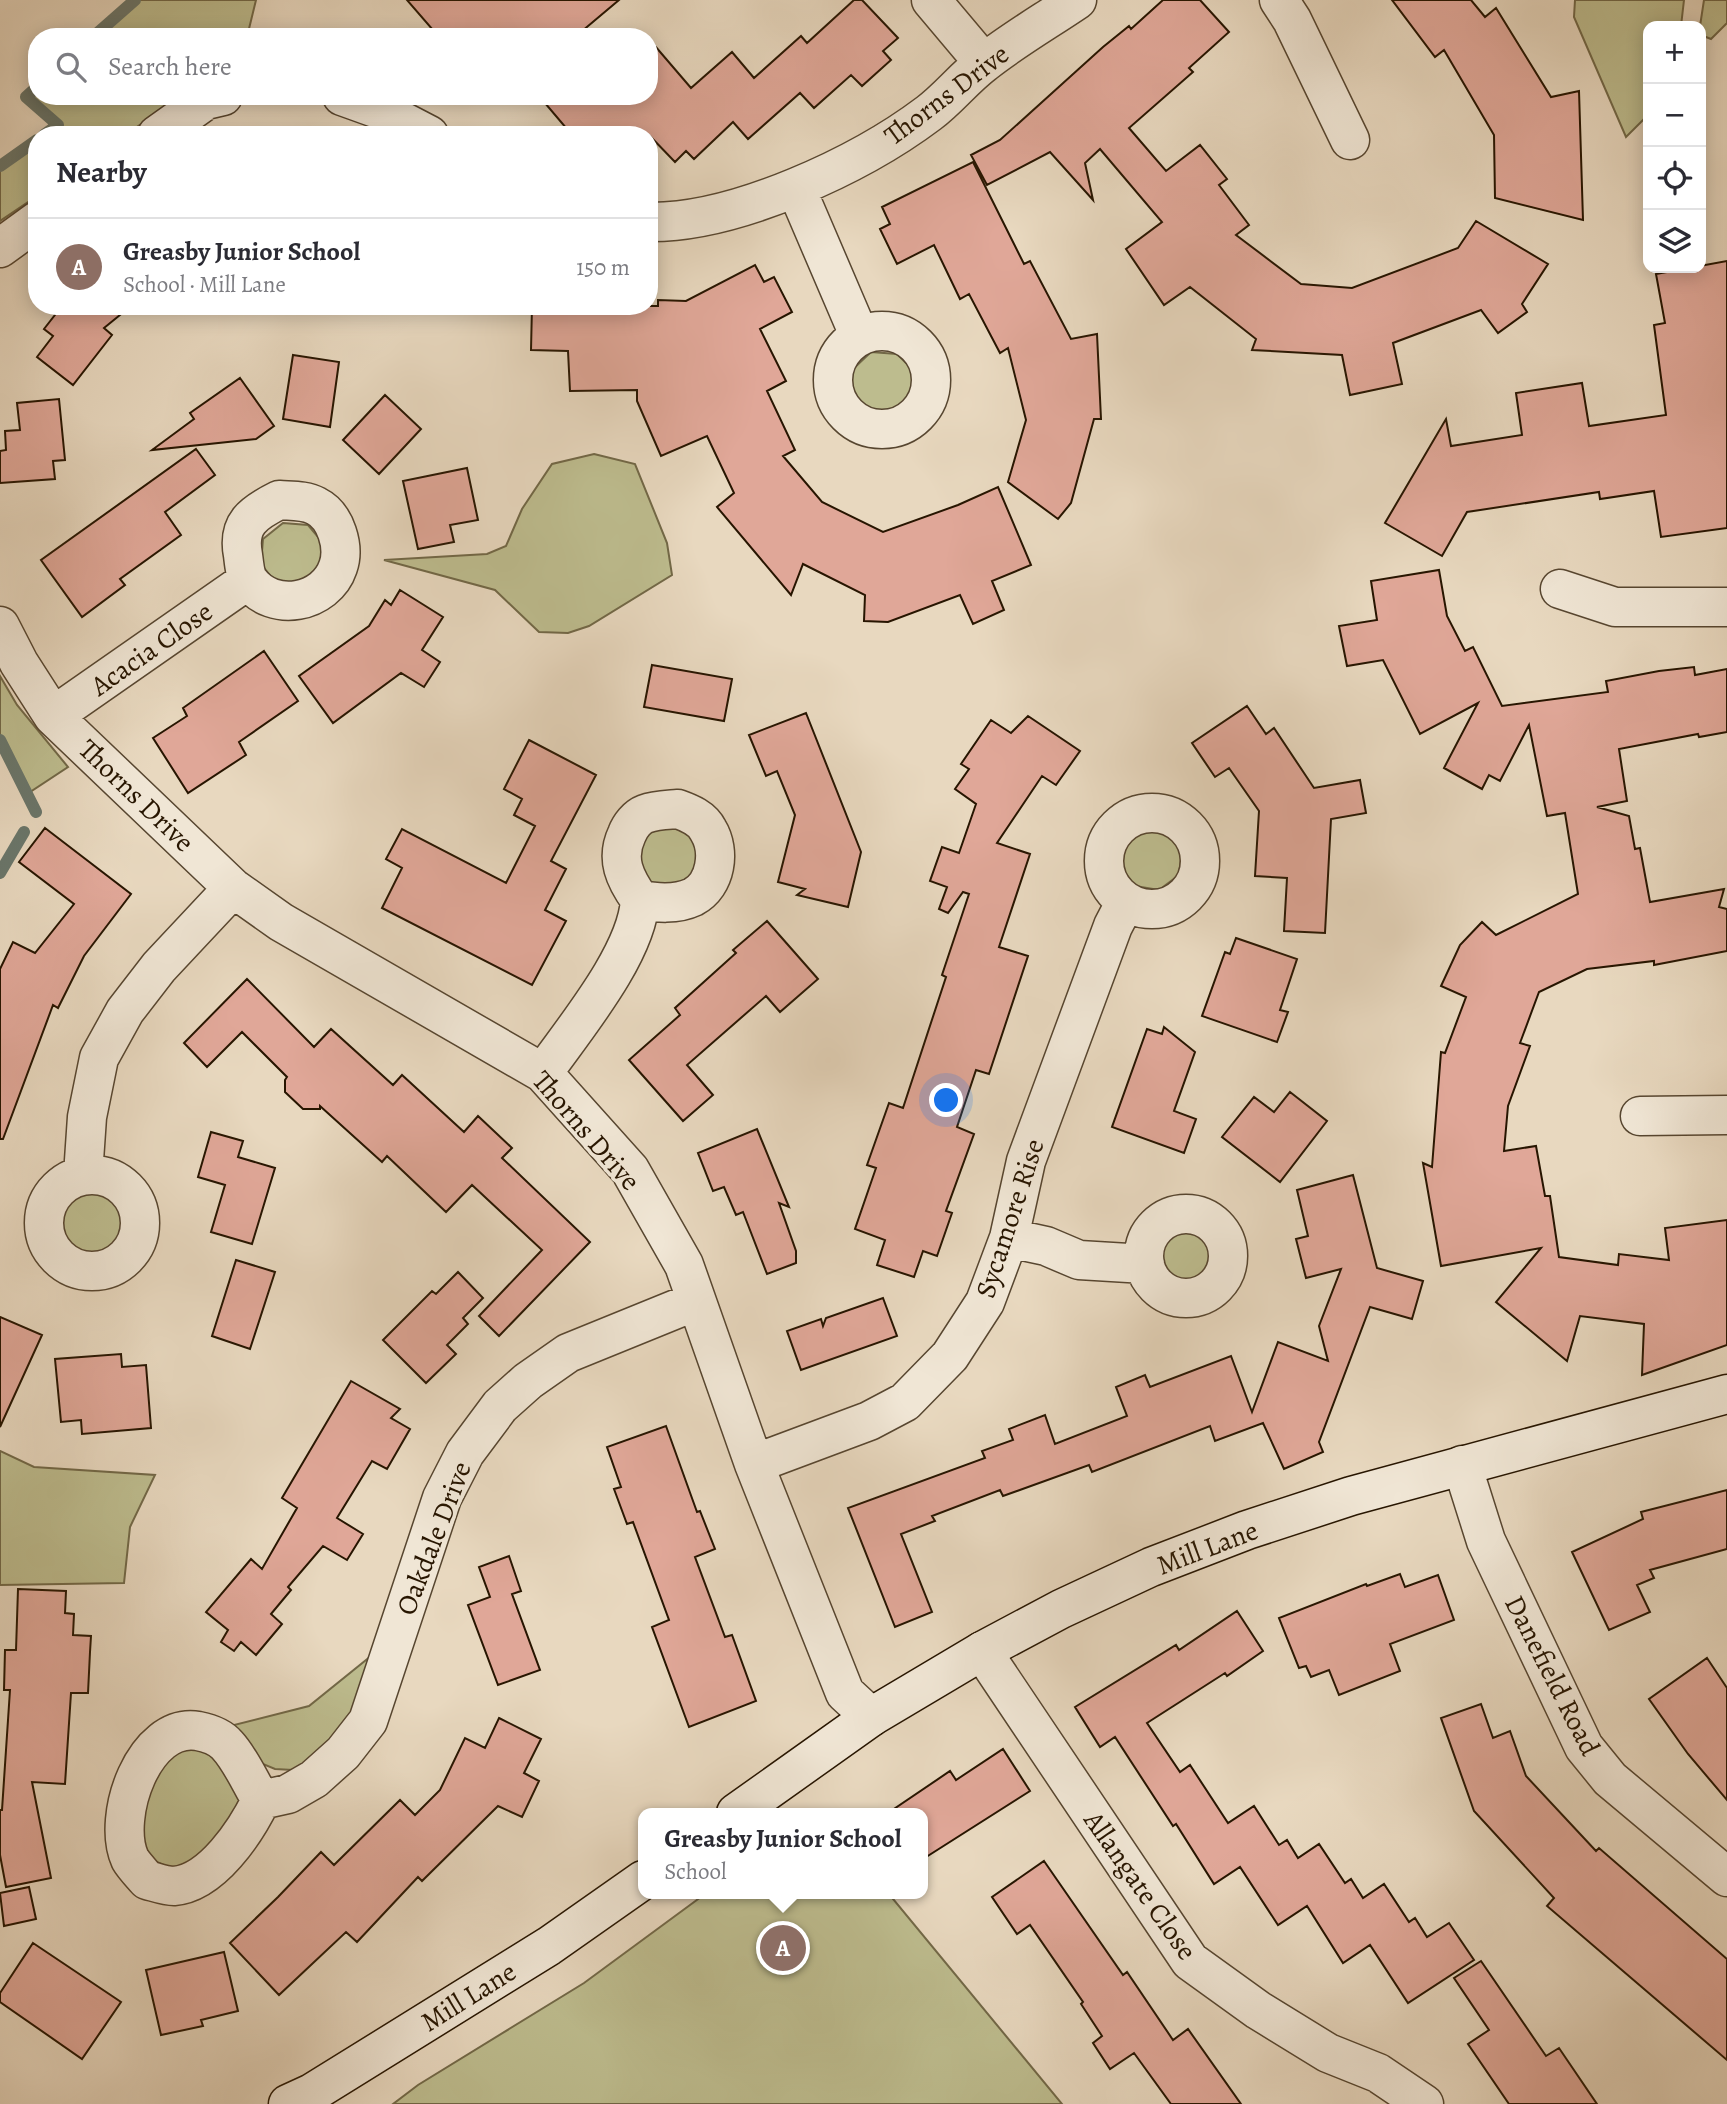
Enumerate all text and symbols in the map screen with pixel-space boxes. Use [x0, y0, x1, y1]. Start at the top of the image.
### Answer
map controls [1643, 21, 1706, 273]
button: + [1643, 21, 1706, 84]
search box [28, 28, 658, 105]
street label: Thorns Drive [876, 35, 1017, 154]
icon: search [52, 48, 90, 86]
text: Search here [108, 49, 232, 84]
button: − [1643, 84, 1706, 147]
button: locate [1643, 147, 1706, 210]
text: Nearby [56, 152, 147, 192]
button: layers [1643, 210, 1706, 273]
text: Greasby Junior School [123, 234, 360, 269]
text: A [72, 252, 86, 283]
text: 150 m [576, 252, 630, 283]
text: School · Mill Lane [123, 269, 286, 300]
street label: Acacia Close [82, 593, 220, 705]
street label: Thorns Drive [70, 731, 203, 861]
street label: Thorns Drive [524, 1063, 649, 1199]
your location [929, 1083, 963, 1117]
street label: Sycamore Rise [966, 1134, 1054, 1303]
street label: Oakdale Drive [387, 1456, 481, 1621]
street label: Mill Lane [1151, 1511, 1264, 1585]
street label: Danefield Road [1495, 1589, 1609, 1763]
street label: Allangate Close [1074, 1803, 1206, 1968]
popup [638, 1808, 928, 1899]
text: Greasby Junior School [664, 1821, 902, 1856]
text: School [664, 1856, 727, 1887]
pin: A [760, 1922, 806, 1974]
street label: Mill Lane [414, 1953, 523, 2041]

